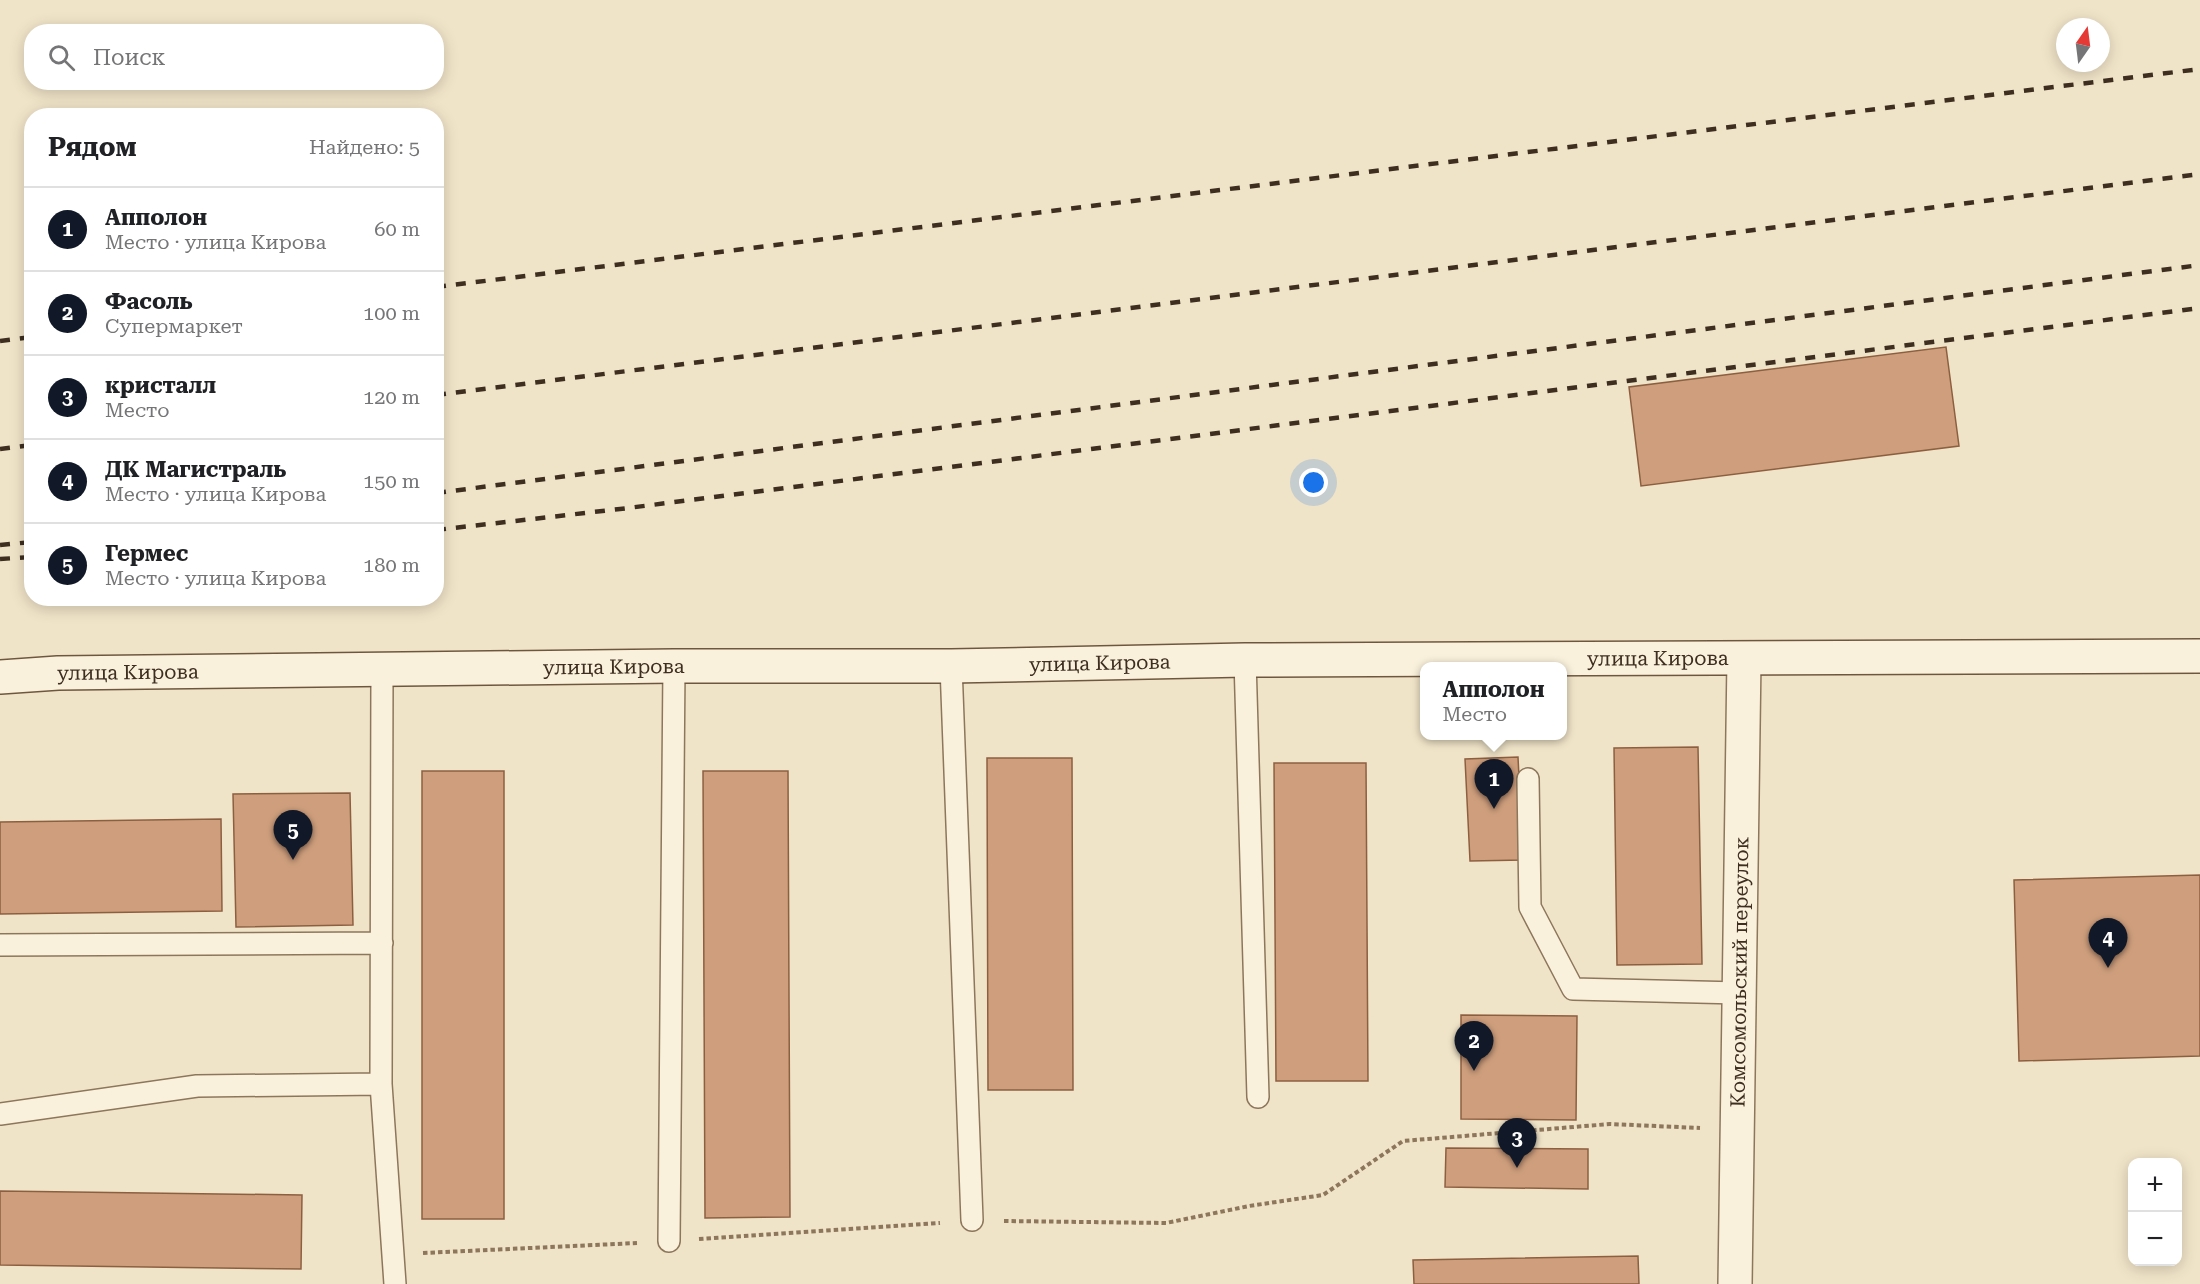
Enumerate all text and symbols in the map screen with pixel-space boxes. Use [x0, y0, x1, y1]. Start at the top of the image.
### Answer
north arrow [2056, 18, 2110, 72]
search box [24, 24, 444, 90]
icon: search [45, 41, 78, 74]
text: Поиск [93, 45, 165, 70]
text: Рядом [48, 132, 137, 162]
text: Найдено: 5 [309, 135, 420, 159]
text: Апполон [105, 205, 207, 230]
text: 1 [62, 217, 73, 241]
text: 60 m [374, 217, 420, 241]
text: Место · улица Кирова [105, 230, 326, 254]
text: Фасоль [105, 289, 193, 314]
text: 2 [62, 301, 73, 325]
text: 100 m [363, 301, 420, 325]
text: Супермаркет [105, 314, 243, 338]
text: кристалл [105, 373, 216, 398]
text: 3 [62, 385, 73, 409]
text: 120 m [363, 385, 420, 409]
text: Место [105, 398, 170, 422]
text: ДК Магистраль [105, 457, 286, 482]
your location [1299, 468, 1328, 497]
text: 4 [62, 469, 73, 493]
text: 150 m [363, 469, 420, 493]
text: Место · улица Кирова [105, 482, 326, 506]
text: Гермес [105, 541, 188, 566]
text: 5 [62, 553, 73, 577]
text: 180 m [363, 553, 420, 577]
text: Место · улица Кирова [105, 566, 326, 590]
street label: улица Кирова [1587, 646, 1729, 671]
street label: улица Кирова [1029, 650, 1171, 676]
street label: улица Кирова [543, 654, 685, 679]
street label: улица Кирова [57, 659, 199, 685]
popup [1420, 662, 1567, 740]
text: Апполон [1442, 677, 1545, 702]
text: Место [1442, 702, 1507, 726]
pin: 1 [1474, 760, 1514, 809]
pin: 5 [274, 810, 312, 860]
street label: Комсомольский переулок [1726, 836, 1753, 1107]
pin: 4 [2088, 918, 2128, 968]
pin: 2 [1454, 1022, 1494, 1071]
pin: 3 [1498, 1118, 1537, 1168]
map controls [2128, 1158, 2182, 1266]
button: + [2128, 1158, 2182, 1212]
button: − [2128, 1212, 2182, 1266]

